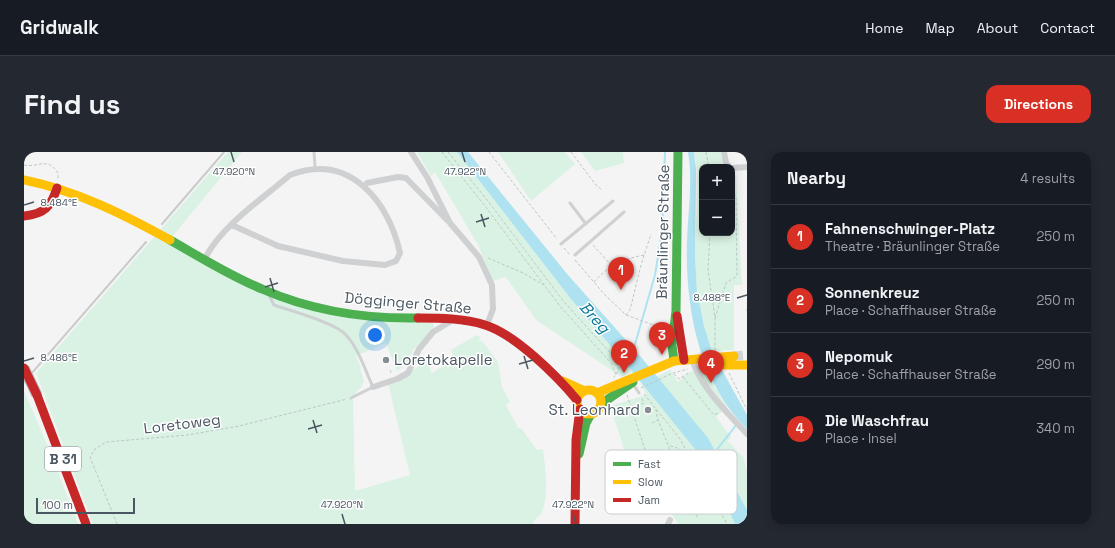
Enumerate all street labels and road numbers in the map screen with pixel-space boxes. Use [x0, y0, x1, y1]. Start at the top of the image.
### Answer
street label: Bräunlinger Straße [652, 164, 673, 300]
street label: Dögginger Straße [344, 287, 473, 318]
street label: Loretoweg [142, 409, 222, 438]
road number: B 31 [45, 447, 81, 471]

